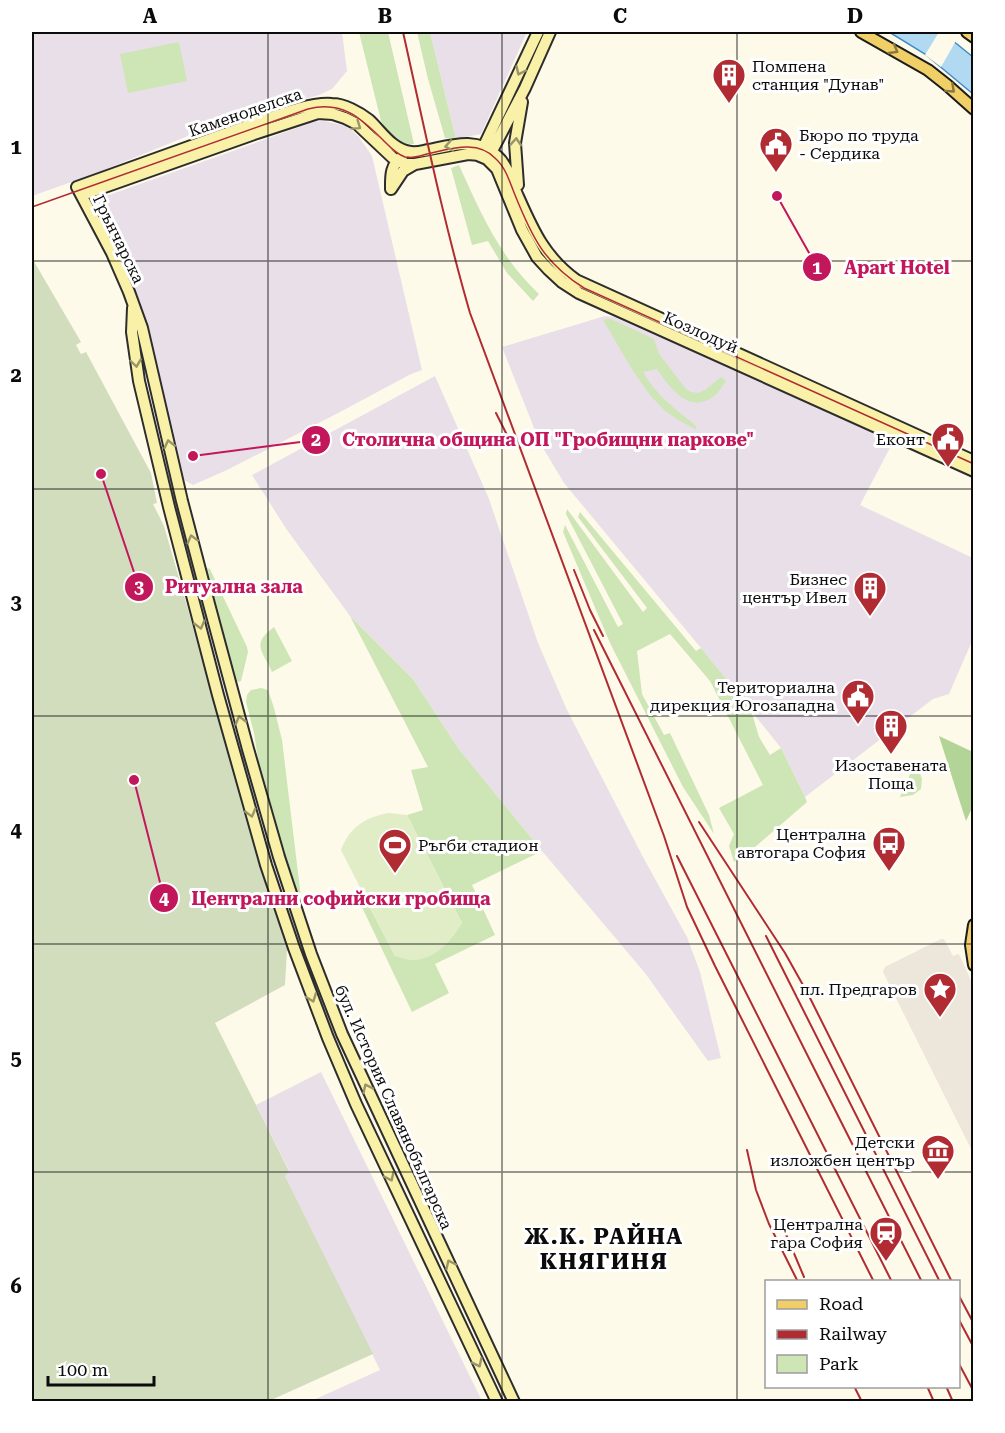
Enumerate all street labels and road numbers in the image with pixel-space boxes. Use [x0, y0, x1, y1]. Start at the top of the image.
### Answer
street label: Каменоделска [186, 84, 304, 141]
street label: Грънчарска [89, 192, 148, 287]
street label: Козлодуй [661, 308, 741, 357]
street label: бул. История Славянобългарска [331, 982, 456, 1233]

